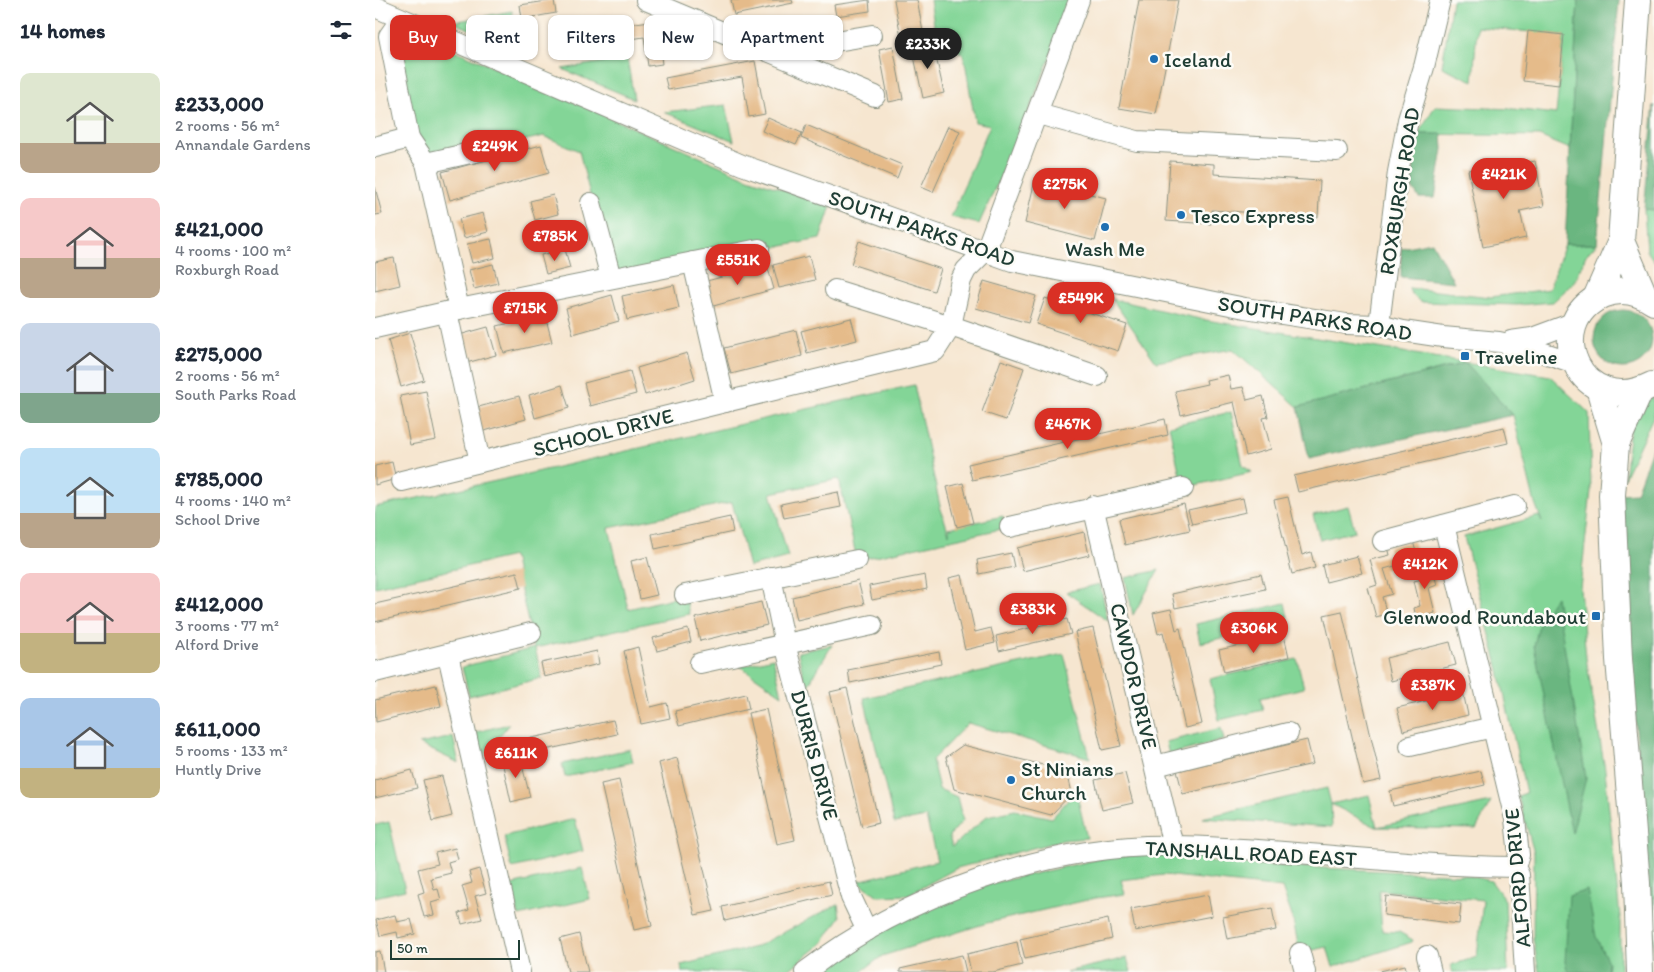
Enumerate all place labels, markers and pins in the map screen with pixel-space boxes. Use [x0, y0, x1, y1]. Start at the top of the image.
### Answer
pin: £233K [893, 28, 963, 70]
place label: Iceland [1164, 47, 1232, 72]
marker: Iceland [1148, 53, 1160, 65]
pin: £249K [460, 130, 530, 172]
pin: £421K [1469, 158, 1539, 200]
pin: £275K [1030, 168, 1100, 210]
place label: Tesco Express [1191, 203, 1315, 228]
marker: Tesco Express [1175, 209, 1187, 221]
pin: £785K [520, 220, 590, 262]
marker: Wash Me [1099, 221, 1111, 233]
place label: Wash Me [1065, 236, 1145, 261]
pin: £551K [703, 244, 773, 286]
pin: £549K [1046, 282, 1116, 324]
pin: £715K [490, 292, 560, 334]
place label: Traveline [1475, 344, 1557, 369]
marker: Traveline [1459, 350, 1471, 362]
pin: £467K [1033, 408, 1103, 450]
pin: £412K [1390, 548, 1460, 590]
pin: £383K [998, 592, 1068, 635]
place label: Glenwood Roundabout [1383, 604, 1586, 629]
marker: Glenwood Roundabout [1590, 610, 1602, 622]
pin: £306K [1219, 612, 1289, 654]
pin: £387K [1398, 668, 1468, 711]
pin: £611K [481, 736, 551, 779]
place label: St Ninians Church [1021, 756, 1114, 805]
marker: St Ninians Church [1005, 774, 1017, 786]

